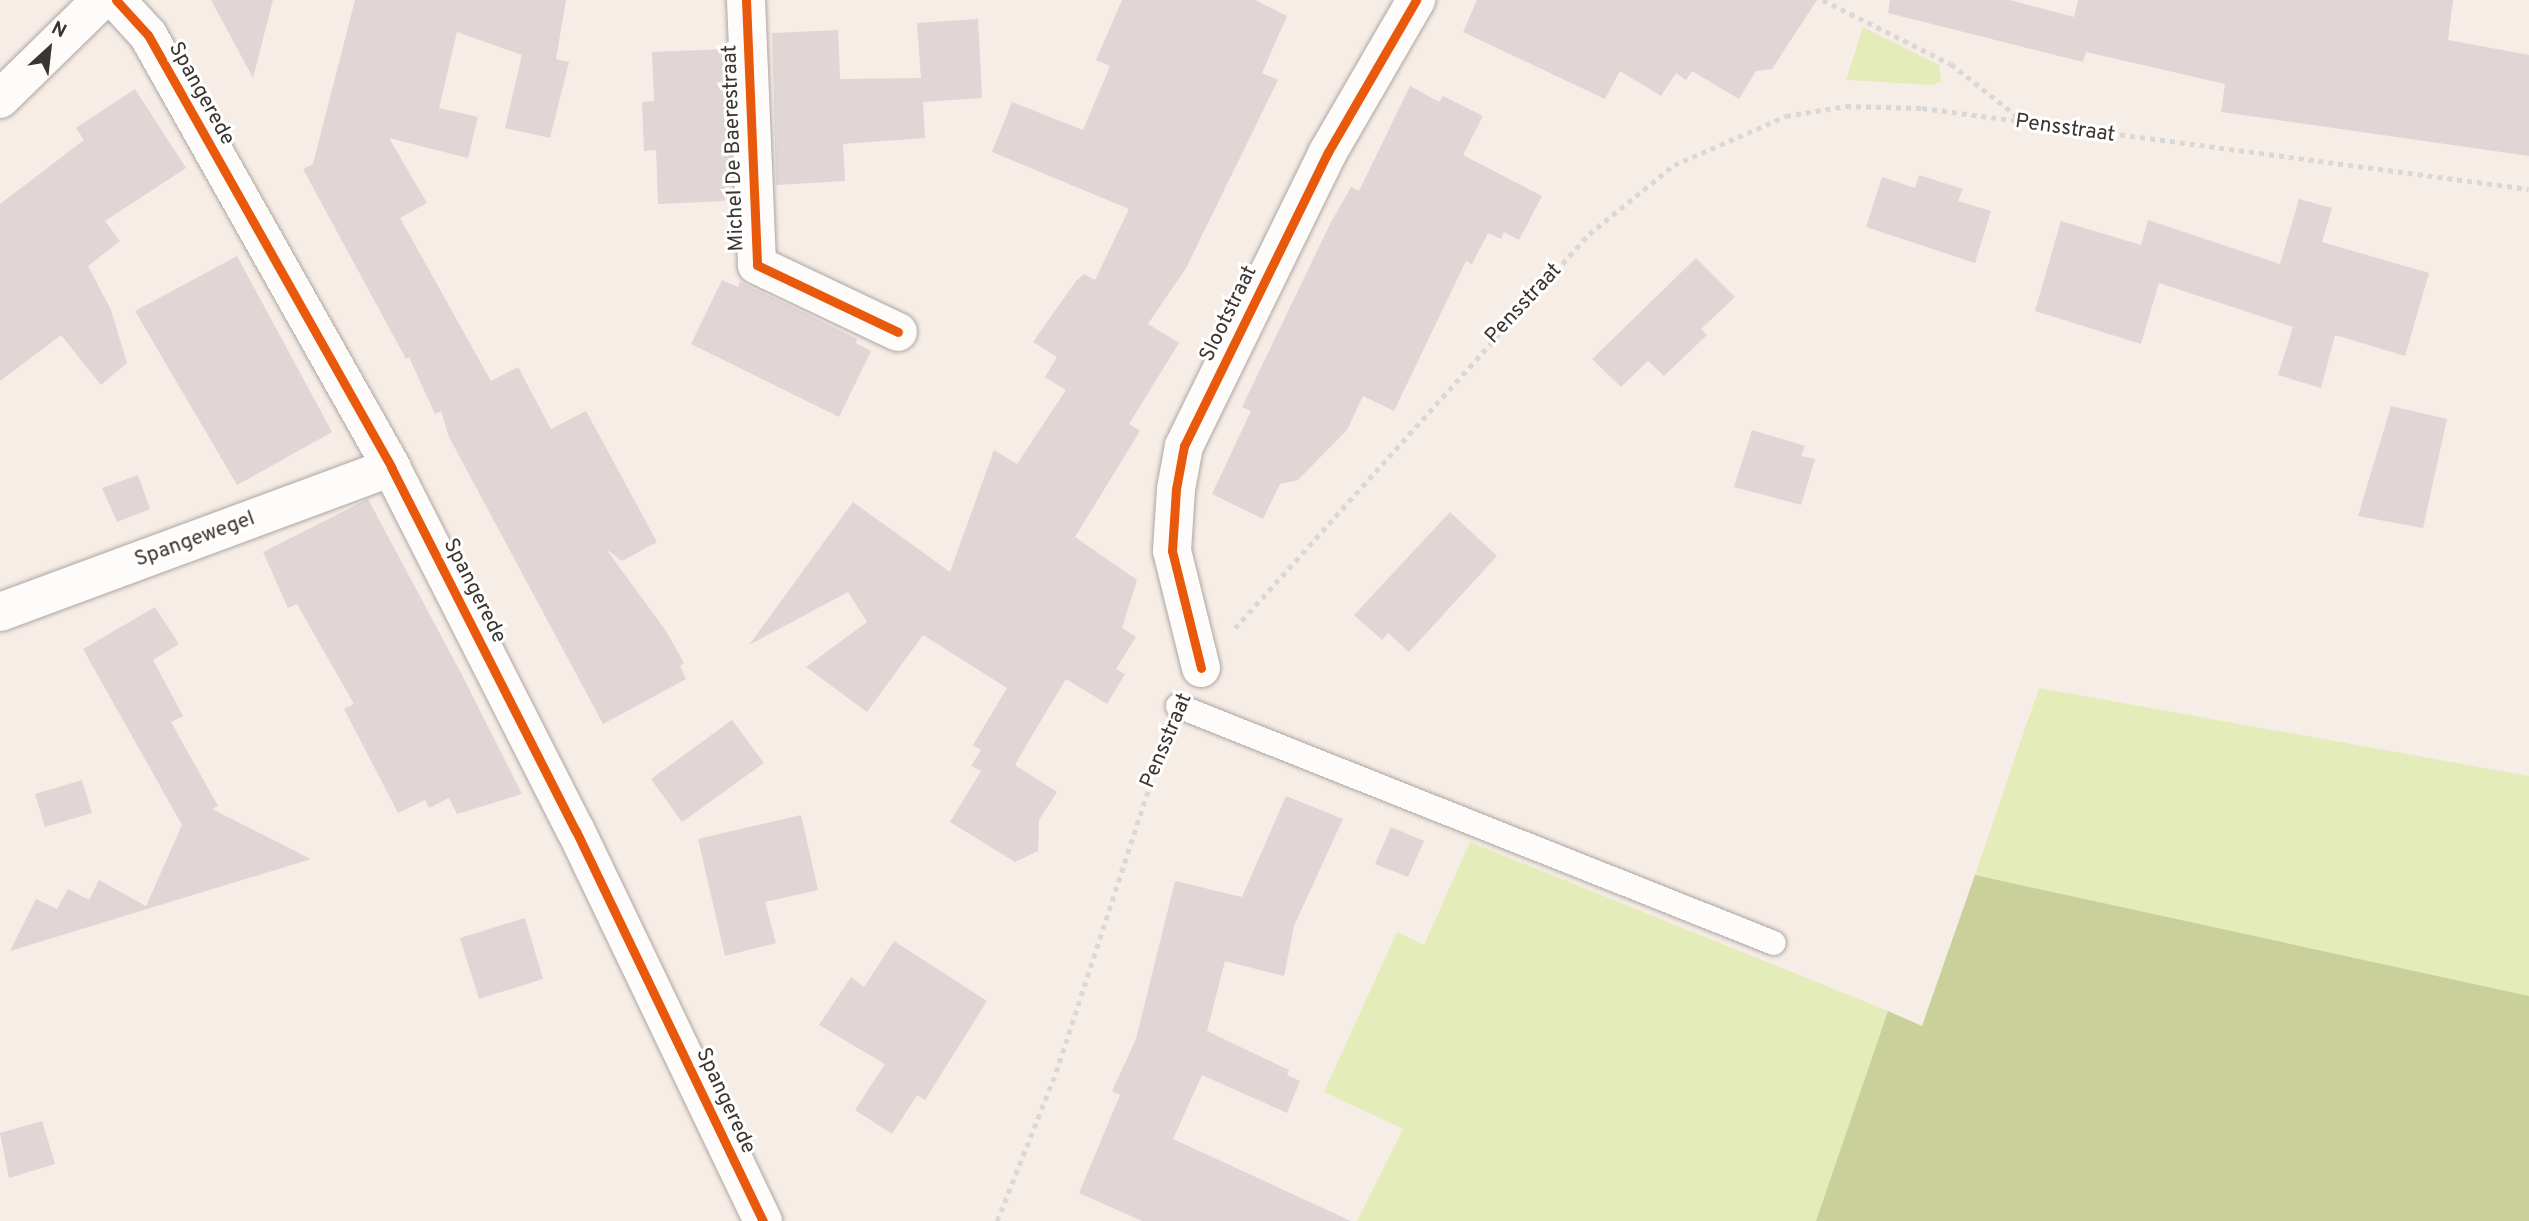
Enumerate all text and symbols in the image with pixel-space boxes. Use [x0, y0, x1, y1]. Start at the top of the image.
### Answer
north arrow [14, 14, 84, 84]
text: N [47, 16, 70, 44]
street label: Spangerede [162, 38, 240, 150]
street label: Michel De Baerestraat [718, 44, 750, 252]
street label: Pensstraat [2013, 110, 2117, 148]
street label: Pensstraat [1480, 259, 1568, 349]
street label: Slootstraat [1195, 262, 1263, 366]
street label: Spangewegel [131, 507, 259, 573]
street label: Spangerede [437, 535, 511, 647]
street label: Pensstraat [1136, 690, 1198, 792]
street label: Spangerede [690, 1044, 760, 1158]

